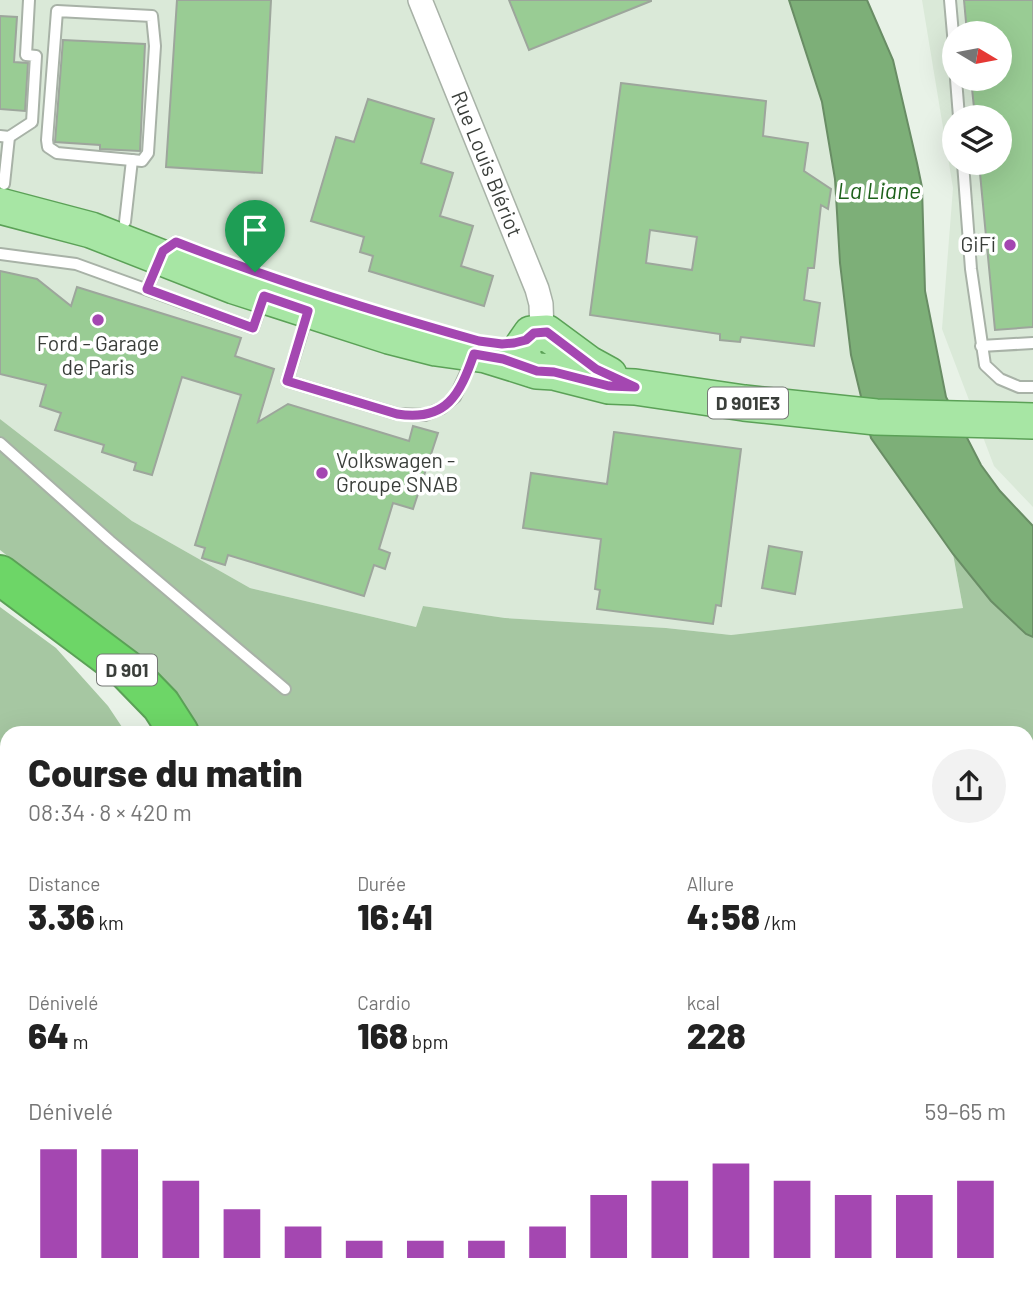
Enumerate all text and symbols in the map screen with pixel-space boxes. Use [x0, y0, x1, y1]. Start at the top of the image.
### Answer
north arrow [942, 21, 1012, 91]
map controls [942, 21, 1012, 175]
street label: Rue Louis Blériot [447, 87, 528, 240]
button: layers [942, 105, 1012, 175]
water label: La Liane [837, 176, 921, 204]
pin [225, 200, 285, 272]
icon: arrive [236, 211, 274, 249]
place label: GiFi [960, 231, 996, 256]
marker: GiFi [1002, 237, 1018, 253]
marker: Ford - Garage de Paris [90, 312, 106, 328]
place label: Ford - Garage de Paris [37, 330, 159, 379]
road number: D 901E3 [708, 388, 788, 418]
place label: Volkswagen - Groupe SNAB [336, 447, 458, 496]
marker: Volkswagen - Groupe SNAB [314, 465, 330, 481]
road number: D 901 [97, 654, 157, 685]
text: Course du matin [28, 749, 303, 795]
button: share [932, 749, 1006, 823]
text: 08:34 · 8 × 420 m [28, 798, 192, 826]
text: Distance [28, 872, 100, 895]
text: Durée [357, 872, 406, 895]
text: Allure [687, 872, 734, 895]
text: 3.36 [28, 895, 95, 937]
text: 16:41 [357, 895, 433, 937]
text: 4:58 [687, 895, 760, 937]
text: km [95, 911, 124, 934]
text: /km [760, 911, 797, 934]
text: Dénivelé [28, 991, 98, 1014]
text: Cardio [357, 991, 411, 1014]
text: kcal [687, 991, 720, 1014]
text: 64 [28, 1014, 69, 1056]
text: 168 [357, 1014, 408, 1056]
text: 228 [687, 1014, 746, 1056]
text: m [69, 1030, 88, 1053]
text: bpm [408, 1030, 448, 1053]
text: Dénivelé [28, 1097, 113, 1125]
text: 59–65 m [925, 1097, 1006, 1125]

